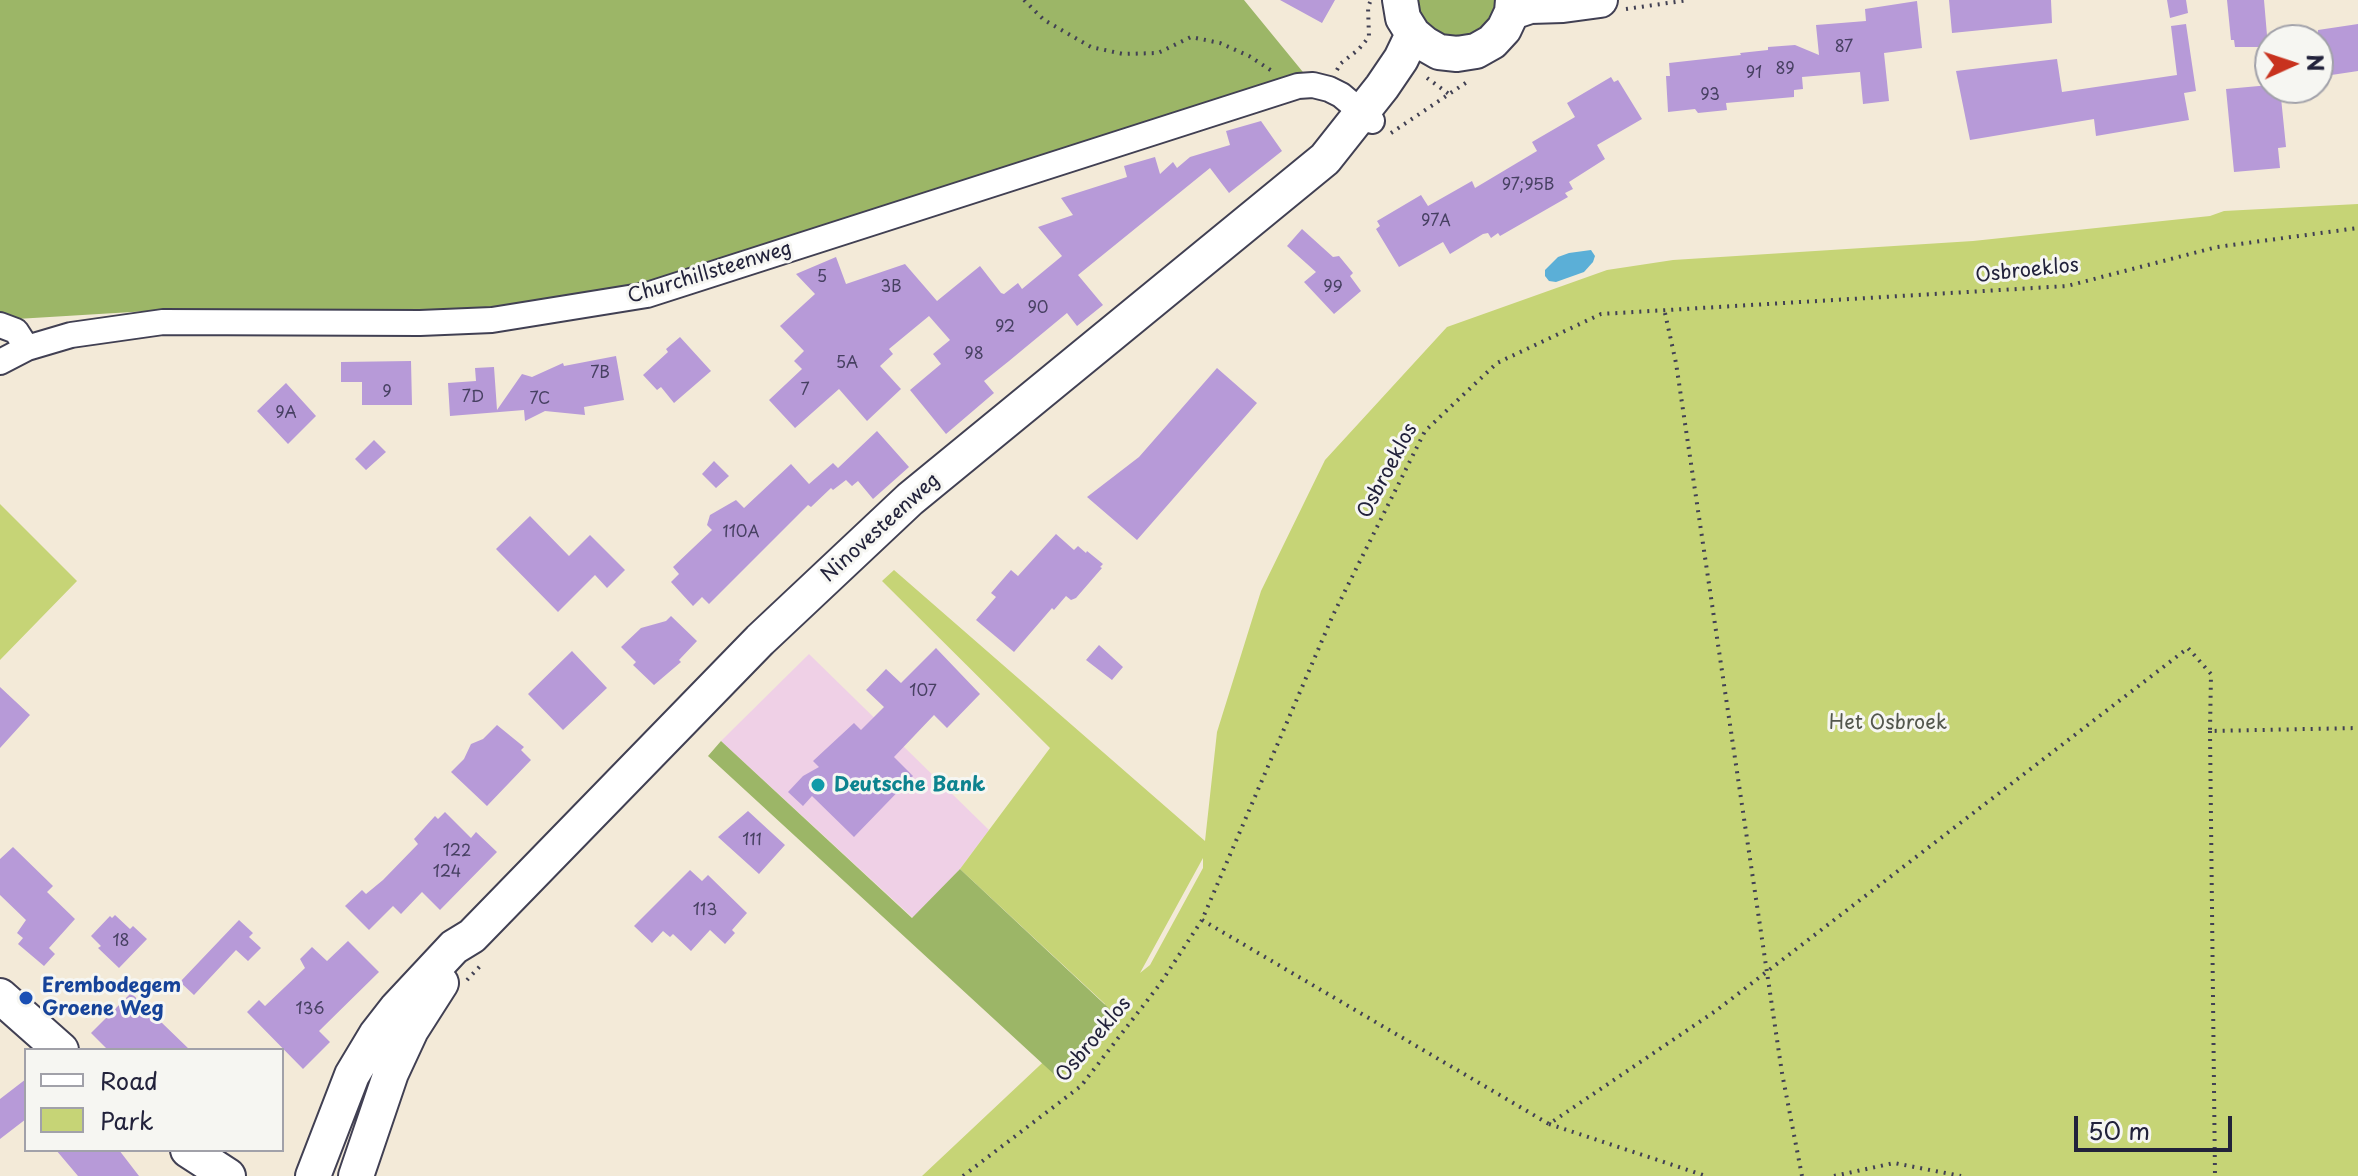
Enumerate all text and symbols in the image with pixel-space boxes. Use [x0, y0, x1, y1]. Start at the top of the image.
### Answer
north arrow [2254, 24, 2334, 104]
house number: 87 [1835, 38, 1853, 58]
text: N [2300, 53, 2333, 72]
house number: 89 [1775, 60, 1795, 80]
house number: 91 [1746, 64, 1762, 84]
house number: 93 [1700, 86, 1720, 106]
house number: 97;95B [1502, 176, 1554, 196]
house number: 97A [1421, 212, 1451, 232]
street label: Churchillsteenweg [625, 237, 795, 309]
street label: Osbroeklos [1974, 254, 2080, 288]
house number: 5 [817, 268, 827, 288]
house number: 3B [880, 278, 902, 298]
house number: 99 [1323, 278, 1343, 298]
house number: 90 [1027, 299, 1049, 319]
house number: 92 [995, 318, 1015, 338]
house number: 98 [964, 345, 984, 365]
house number: 5A [836, 354, 858, 374]
house number: 7B [590, 364, 610, 384]
house number: 7 [800, 381, 810, 401]
house number: 9 [382, 383, 392, 403]
house number: 7D [462, 388, 484, 408]
house number: 7C [530, 390, 550, 410]
house number: 9A [275, 404, 297, 424]
street label: Osbroeklos [1353, 419, 1423, 523]
street label: Ninovesteenweg [817, 469, 945, 587]
house number: 110A [722, 523, 760, 543]
house number: 107 [909, 682, 937, 702]
park label: Het Osbroek [1829, 711, 1947, 735]
place label: Deutsche Bank [834, 773, 985, 797]
marker: Deutsche Bank [809, 776, 827, 794]
house number: 111 [742, 831, 762, 851]
house number: 122 [443, 842, 471, 862]
house number: 124 [433, 863, 461, 883]
house number: 113 [693, 901, 717, 921]
house number: 18 [112, 932, 130, 952]
place label: Erembodegem Groene Weg [42, 974, 181, 1021]
marker: Erembodegem Groene Weg [17, 989, 35, 1007]
street label: Osbroeklos [1051, 992, 1137, 1088]
house number: 136 [295, 1000, 325, 1020]
legend [24, 1048, 284, 1152]
text: Road [100, 1062, 158, 1098]
scale bar [2078, 1100, 2236, 1150]
text: Park [100, 1102, 154, 1138]
text: 50 m [2088, 1112, 2150, 1148]

